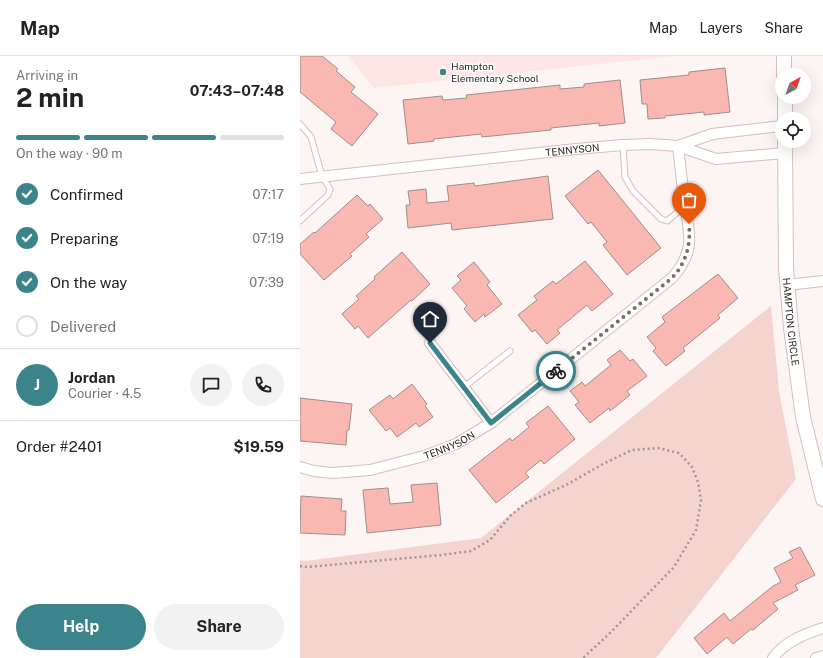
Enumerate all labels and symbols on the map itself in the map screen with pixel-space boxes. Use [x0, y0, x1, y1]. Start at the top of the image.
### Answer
place label: Hampton Elementary School [451, 60, 539, 84]
marker: Hampton Elementary School [438, 67, 448, 77]
north arrow [775, 68, 811, 104]
street label: TENNYSON [545, 141, 600, 158]
pin [672, 183, 706, 224]
street label: HAMPTON CIRCLE [781, 277, 802, 367]
pin [413, 302, 447, 343]
courier [536, 351, 576, 391]
street label: TENNYSON [422, 428, 477, 462]

